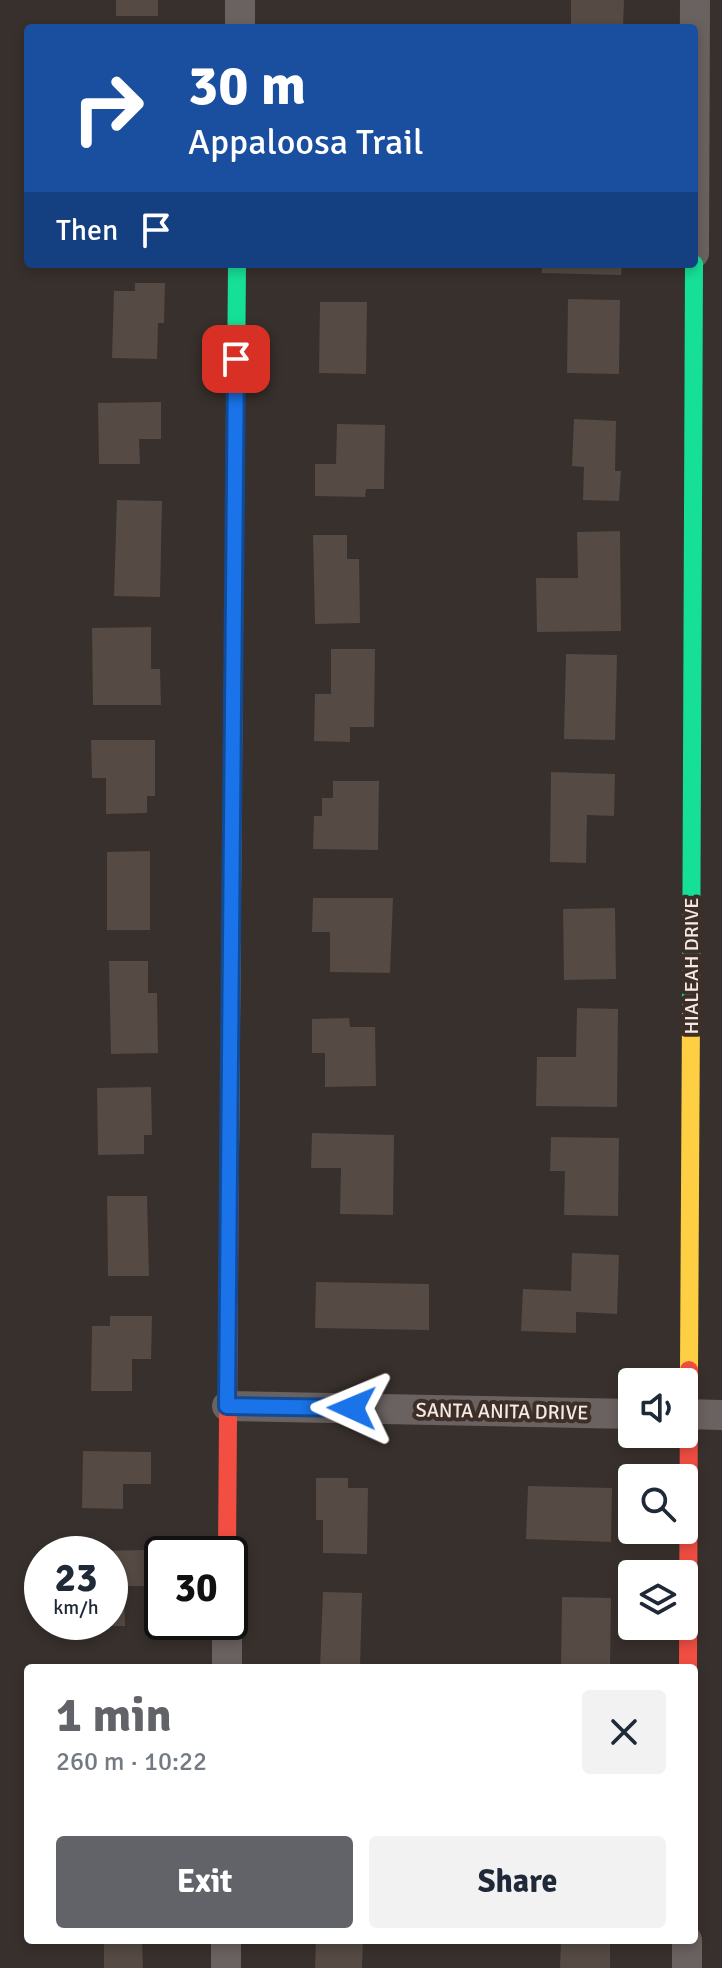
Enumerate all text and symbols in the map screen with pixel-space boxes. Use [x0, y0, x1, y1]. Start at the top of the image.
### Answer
text: 30 m [188, 51, 306, 120]
icon: right [56, 56, 160, 160]
text: Appaloosa Trail [188, 120, 424, 165]
icon: arrive [134, 208, 178, 252]
text: Then [56, 212, 118, 249]
pin [202, 325, 270, 393]
icon: arrive [214, 337, 258, 381]
street label: HIALEAH DRIVE [679, 898, 704, 1034]
position arrow [310, 1366, 394, 1450]
map controls [618, 1368, 698, 1640]
button: sound [618, 1368, 698, 1448]
street label: SANTA ANITA DRIVE [415, 1397, 589, 1426]
button: search [618, 1464, 698, 1544]
speed limit sign: 30 [144, 1536, 248, 1640]
text: 23 [54, 1553, 98, 1603]
button: layers [618, 1560, 698, 1640]
text: km/h [53, 1595, 99, 1620]
text: 1 min [56, 1686, 172, 1745]
button: close [582, 1690, 666, 1774]
text: 260 m · 10:22 [56, 1746, 207, 1778]
button: Exit [56, 1836, 353, 1928]
button: Share [369, 1836, 666, 1928]

